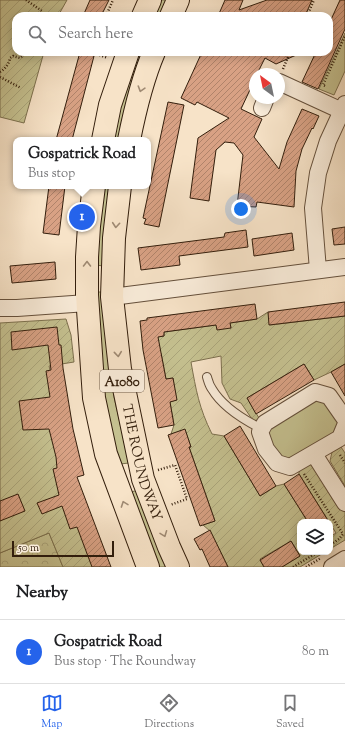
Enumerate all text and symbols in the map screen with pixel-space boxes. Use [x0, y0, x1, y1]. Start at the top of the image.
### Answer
search box [12, 12, 333, 56]
icon: search [26, 23, 48, 45]
text: Search here [58, 24, 133, 45]
north arrow [249, 68, 285, 104]
one-way arrow [138, 85, 146, 92]
popup [13, 137, 151, 189]
text: Gospatrick Road [28, 144, 136, 165]
text: Bus stop [28, 165, 75, 183]
your location [231, 199, 251, 219]
pin: 1 [69, 202, 95, 232]
one-way arrow [111, 222, 120, 228]
one-way arrow [83, 261, 91, 267]
one-way arrow [114, 351, 123, 357]
road number: A1080 [100, 370, 144, 392]
street label: THE ROUNDWAY [116, 403, 166, 524]
one-way arrow [121, 501, 129, 508]
map controls [297, 519, 333, 555]
button: layers [297, 519, 333, 555]
one-way arrow [159, 531, 167, 538]
scale bar [12, 539, 114, 558]
text: 50 m [18, 540, 39, 556]
text: Nearby [16, 581, 68, 605]
text: Gospatrick Road [54, 632, 162, 653]
text: 1 [27, 643, 31, 661]
text: 80 m [302, 643, 329, 661]
text: Bus stop · The Roundway [54, 653, 196, 671]
tab: Map [41, 692, 63, 732]
tab: Directions [145, 692, 194, 732]
tab: Saved [276, 692, 304, 732]

